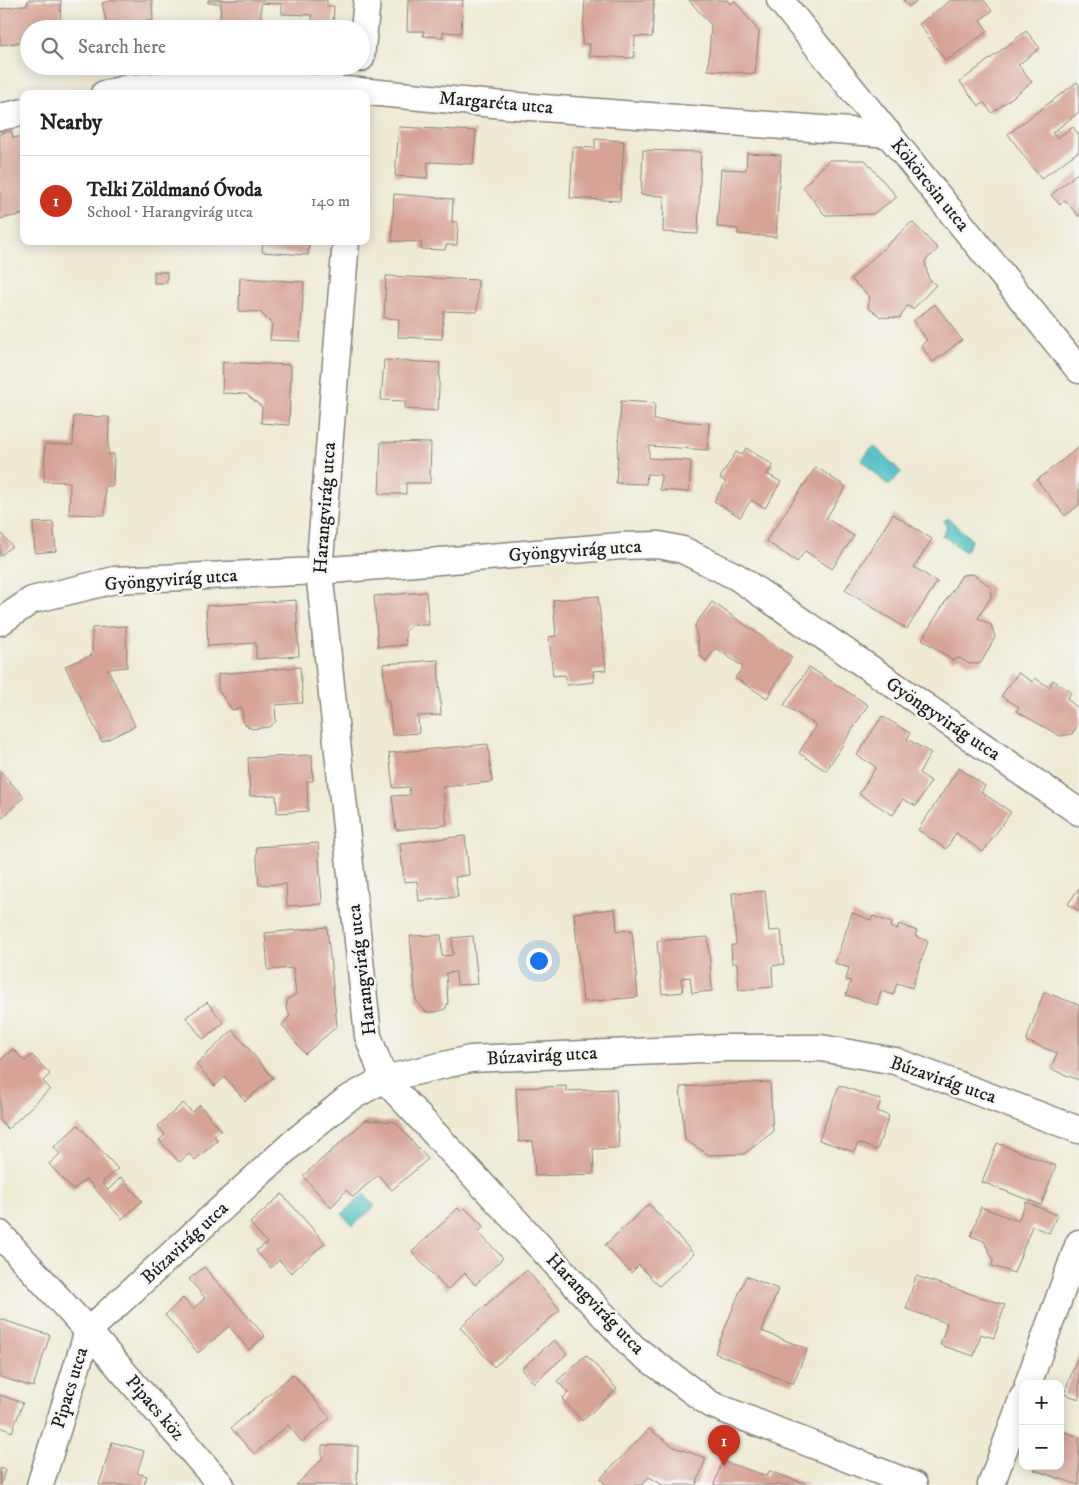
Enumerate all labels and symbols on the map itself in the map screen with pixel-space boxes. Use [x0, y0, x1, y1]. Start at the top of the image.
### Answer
street label: Margaréta utca [438, 87, 554, 119]
street label: Kökörcsin utca [886, 134, 974, 236]
street label: Harangvirág utca [309, 441, 341, 575]
street label: Gyöngyvirág utca [508, 535, 642, 567]
street label: Gyöngyvirág utca [104, 564, 238, 596]
street label: Gyöngyvirág utca [881, 672, 1005, 766]
street label: Harangvirág utca [343, 903, 381, 1037]
your location [526, 948, 552, 974]
street label: Búzavirág utca [486, 1042, 598, 1070]
street label: Búzavirág utca [887, 1051, 999, 1109]
street label: Búzavirág utca [137, 1197, 233, 1289]
street label: Harangvirág utca [541, 1249, 649, 1359]
street label: Pipacs utca [47, 1345, 93, 1431]
street label: Pipacs köz [120, 1371, 190, 1445]
pin: 1 [708, 1425, 740, 1466]

